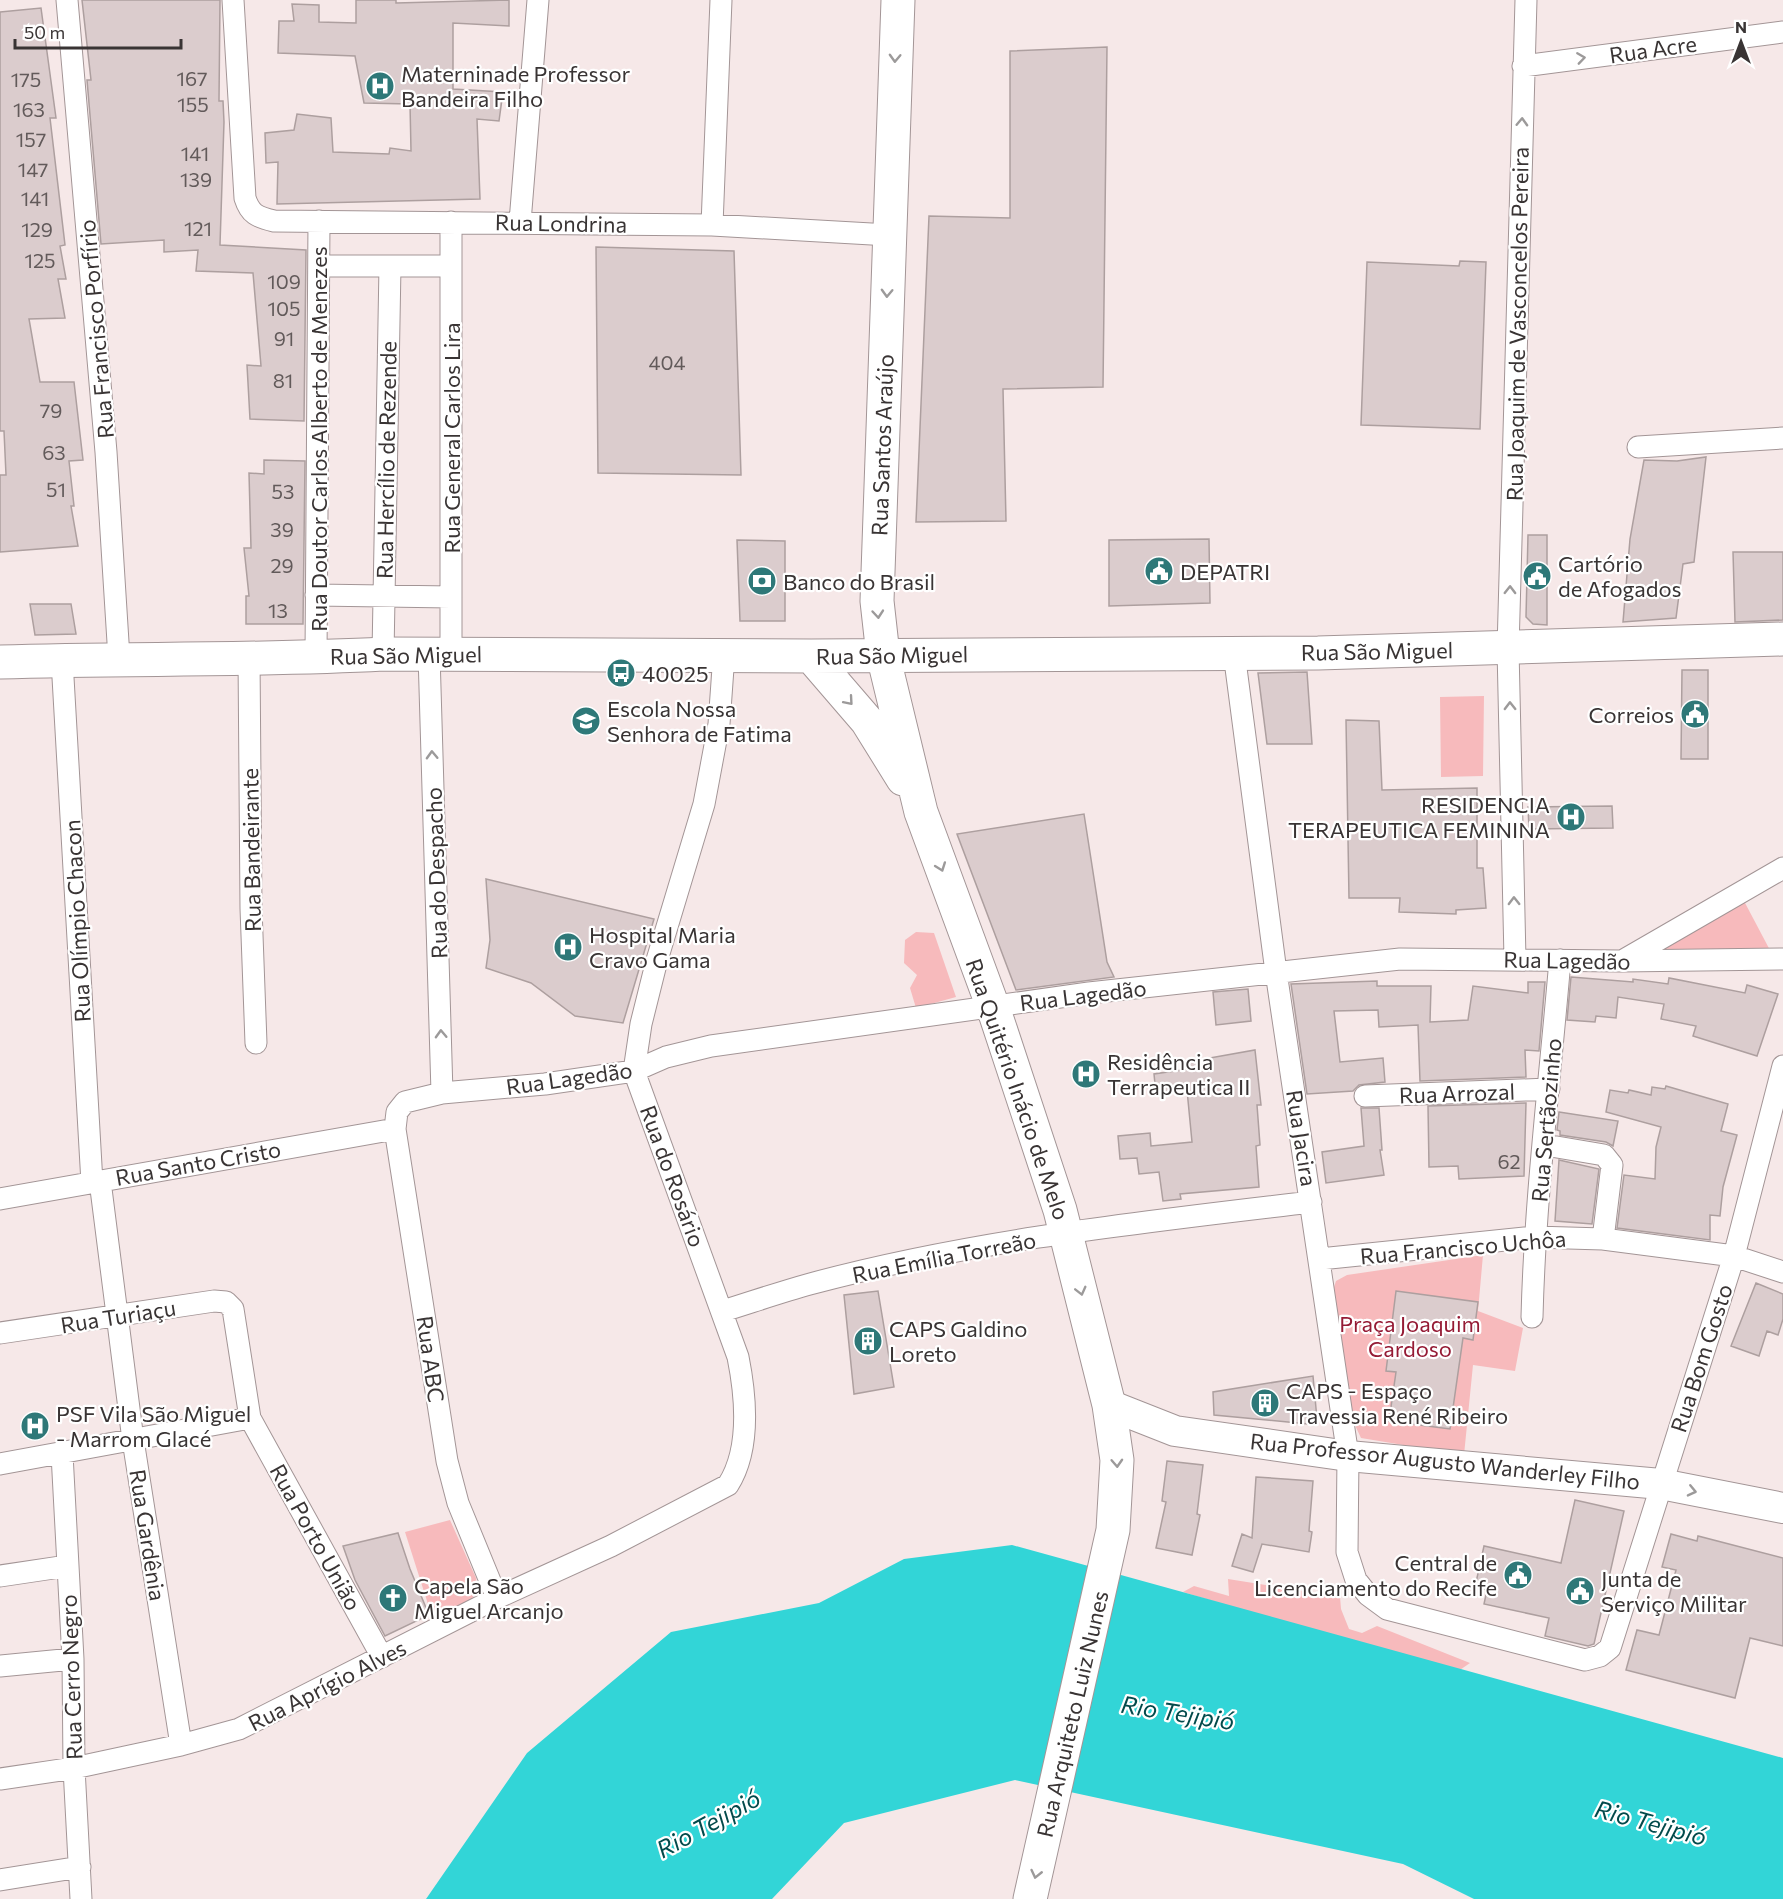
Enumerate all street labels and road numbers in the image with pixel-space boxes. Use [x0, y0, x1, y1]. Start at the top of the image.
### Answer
street label: Rua Acre [1607, 29, 1699, 69]
street label: Rua Joaquim de Vasconcelos Pereira [1500, 147, 1534, 501]
street label: Rua Londrina [495, 208, 627, 238]
street label: Rua Francisco Porfírio [73, 218, 119, 440]
street label: Rua Doutor Carlos Alberto de Menezes [305, 246, 332, 632]
street label: Rua General Carlos Lira [438, 323, 465, 553]
street label: Rua Hercílio de Rezende [370, 341, 402, 579]
street label: Rua Santos Araújo [865, 354, 899, 536]
street label: Rua São Miguel [1301, 636, 1453, 666]
street label: Rua São Miguel [330, 640, 482, 670]
street label: Rua São Miguel [816, 640, 968, 670]
street label: Rua Bandeirante [236, 768, 266, 932]
street label: Rua do Despacho [420, 787, 452, 959]
street label: Rua Olímpio Chacon [58, 819, 96, 1023]
street label: Rua Lagedão [1503, 945, 1631, 975]
street label: Rua Quitério Inácio de Melo [961, 955, 1075, 1223]
street label: Rua Lagedão [1018, 974, 1148, 1016]
street label: Rua Sertãozinho [1525, 1037, 1567, 1203]
street label: Rua Lagedão [504, 1056, 634, 1100]
street label: Rua Arrozal [1398, 1077, 1516, 1109]
street label: Rua Jacira [1281, 1088, 1323, 1188]
street label: Rua do Rosário [635, 1102, 711, 1250]
street label: Rua Santo Cristo [113, 1135, 283, 1191]
street label: Rua Francisco Uchôa [1359, 1225, 1567, 1269]
street label: Rua Emília Torreão [850, 1226, 1038, 1288]
street label: Rua Bom Gosto [1664, 1280, 1738, 1436]
street label: Rua Turiaçu [58, 1294, 178, 1338]
street label: Rua ABC [412, 1314, 450, 1404]
street label: Rua Professor Augusto Wanderley Filho [1249, 1427, 1641, 1495]
street label: Rua Porto União [265, 1459, 367, 1615]
street label: Rua Gardênia [124, 1467, 172, 1603]
street label: Rua Arquiteto Luiz Nunes [1030, 1588, 1114, 1840]
street label: Rua Cerro Negro [55, 1594, 87, 1760]
street label: Rua Aprígio Alves [244, 1634, 410, 1736]

